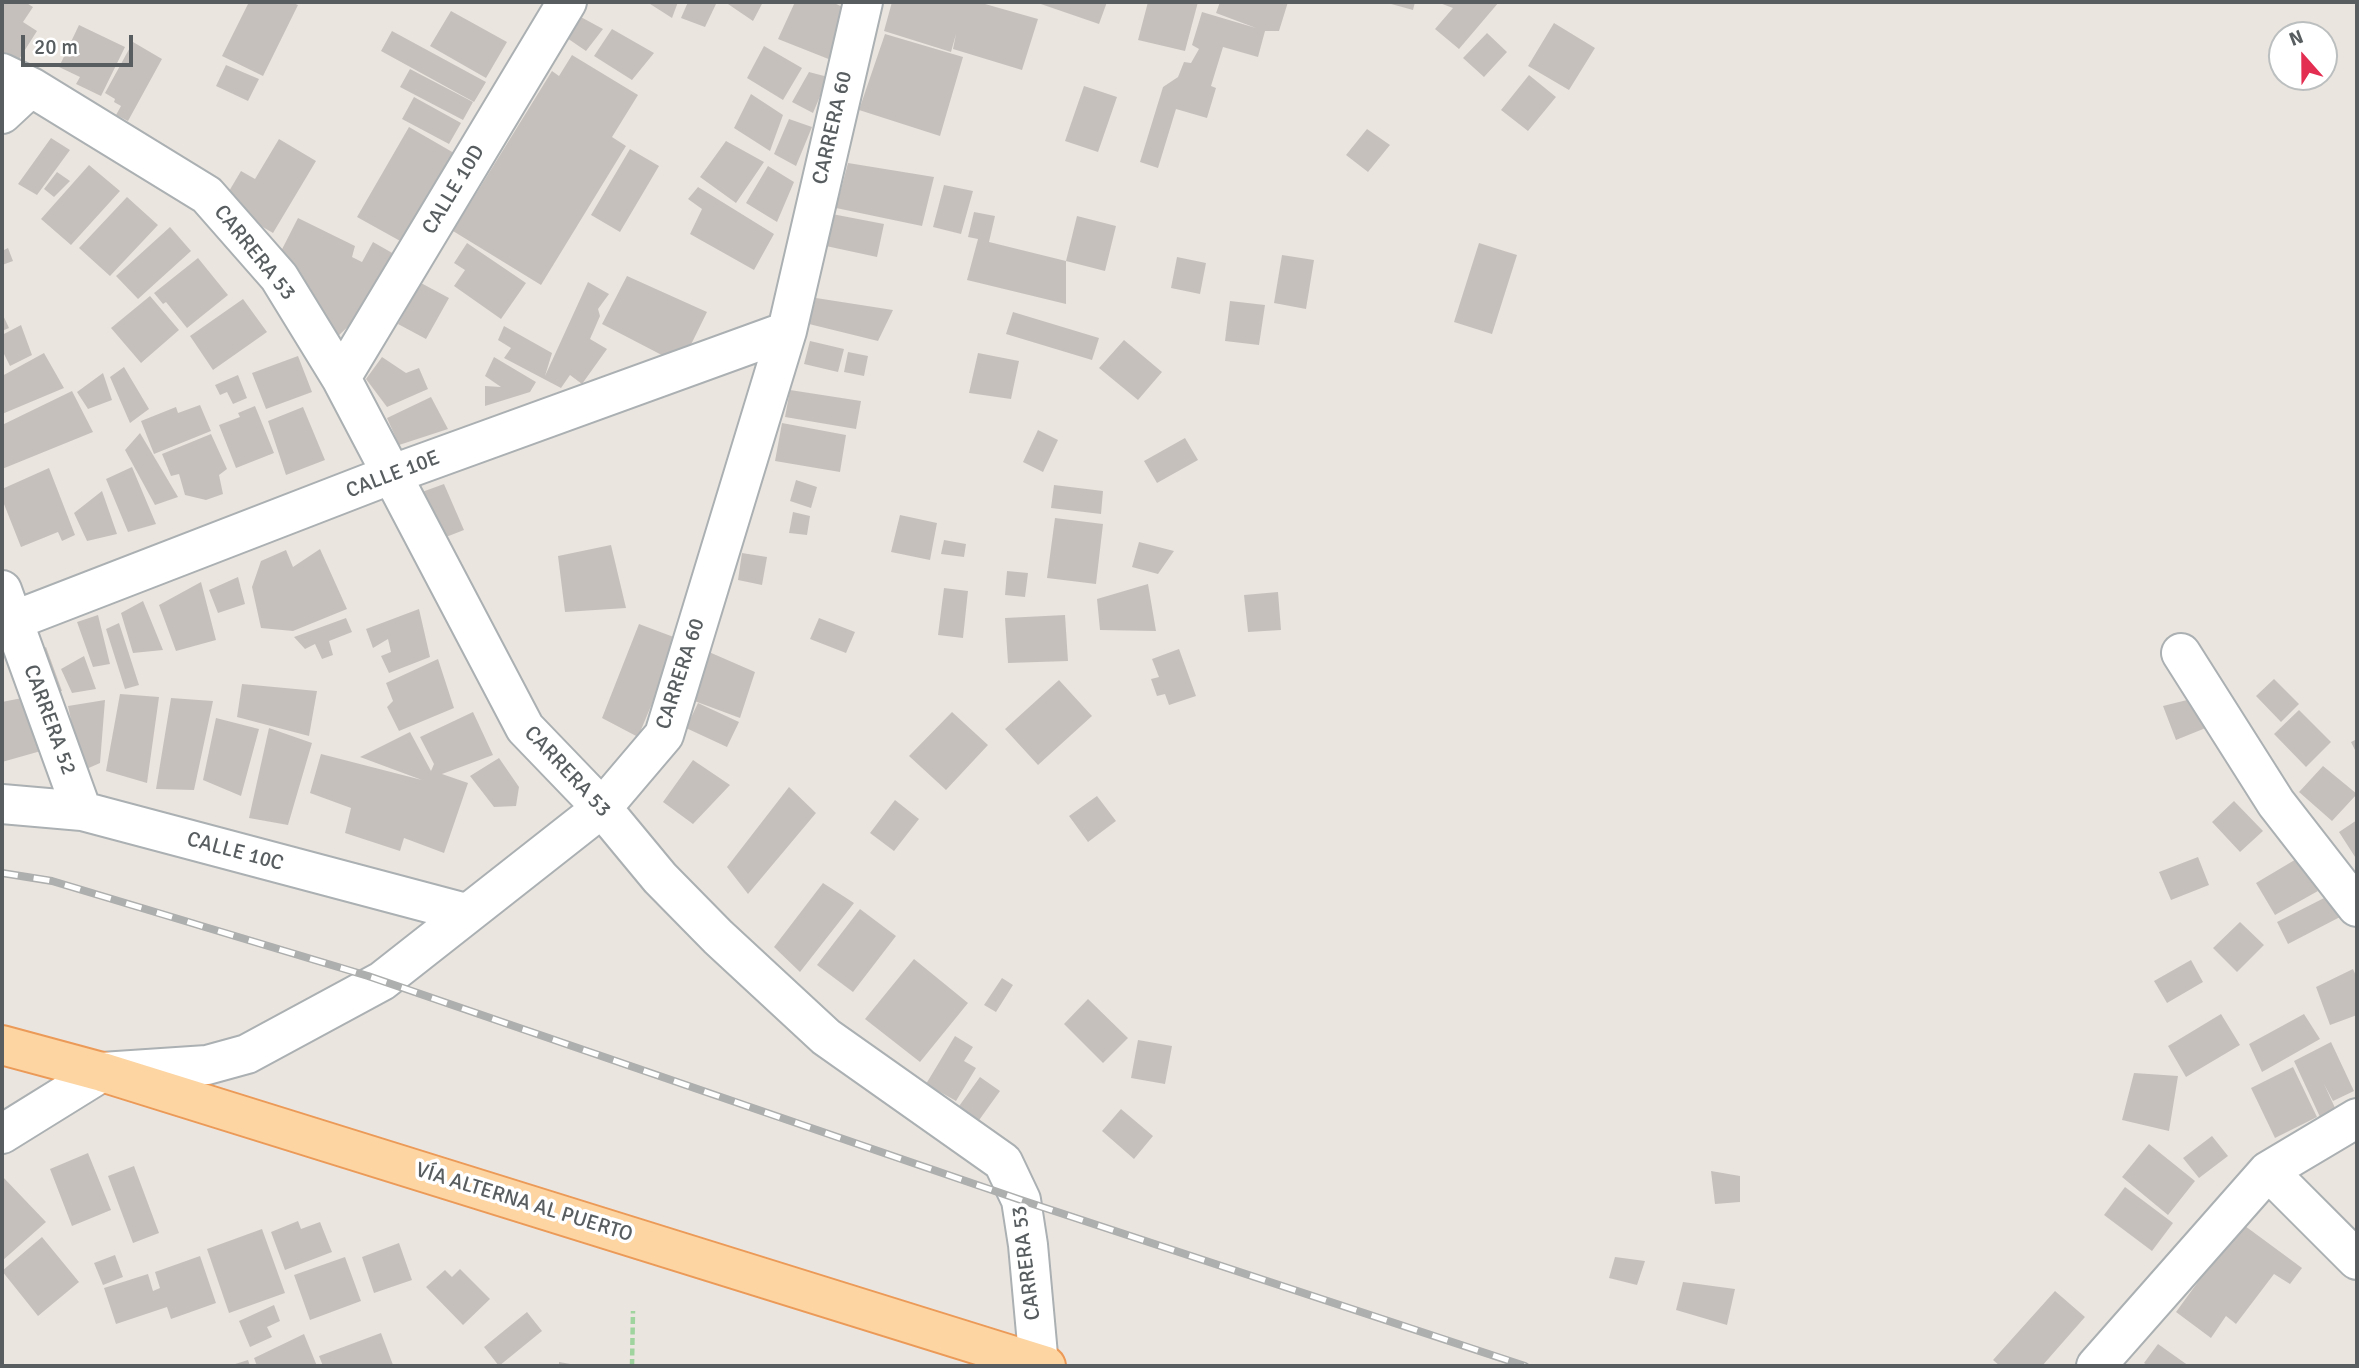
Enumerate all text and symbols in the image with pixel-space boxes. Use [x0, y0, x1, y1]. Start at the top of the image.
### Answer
scale bar [24, 21, 136, 65]
north arrow [2268, 21, 2338, 91]
text: N [2286, 25, 2307, 52]
text: 20 m [34, 34, 78, 60]
street label: CARRERA 60 [808, 69, 858, 187]
street label: CALLE 10D [417, 141, 491, 239]
street label: CARRERA 53 [208, 200, 300, 306]
street label: CALLE 10E [343, 446, 443, 504]
street label: CARRERA 60 [651, 615, 711, 733]
street label: CARRERA 52 [17, 661, 81, 779]
street label: CARRERA 53 [518, 721, 616, 823]
street label: CALLE 10C [184, 827, 286, 877]
street label: VÍA ALTERNA AL PUERTO [412, 1158, 636, 1248]
street label: CARRERA 53 [1007, 1204, 1047, 1322]

